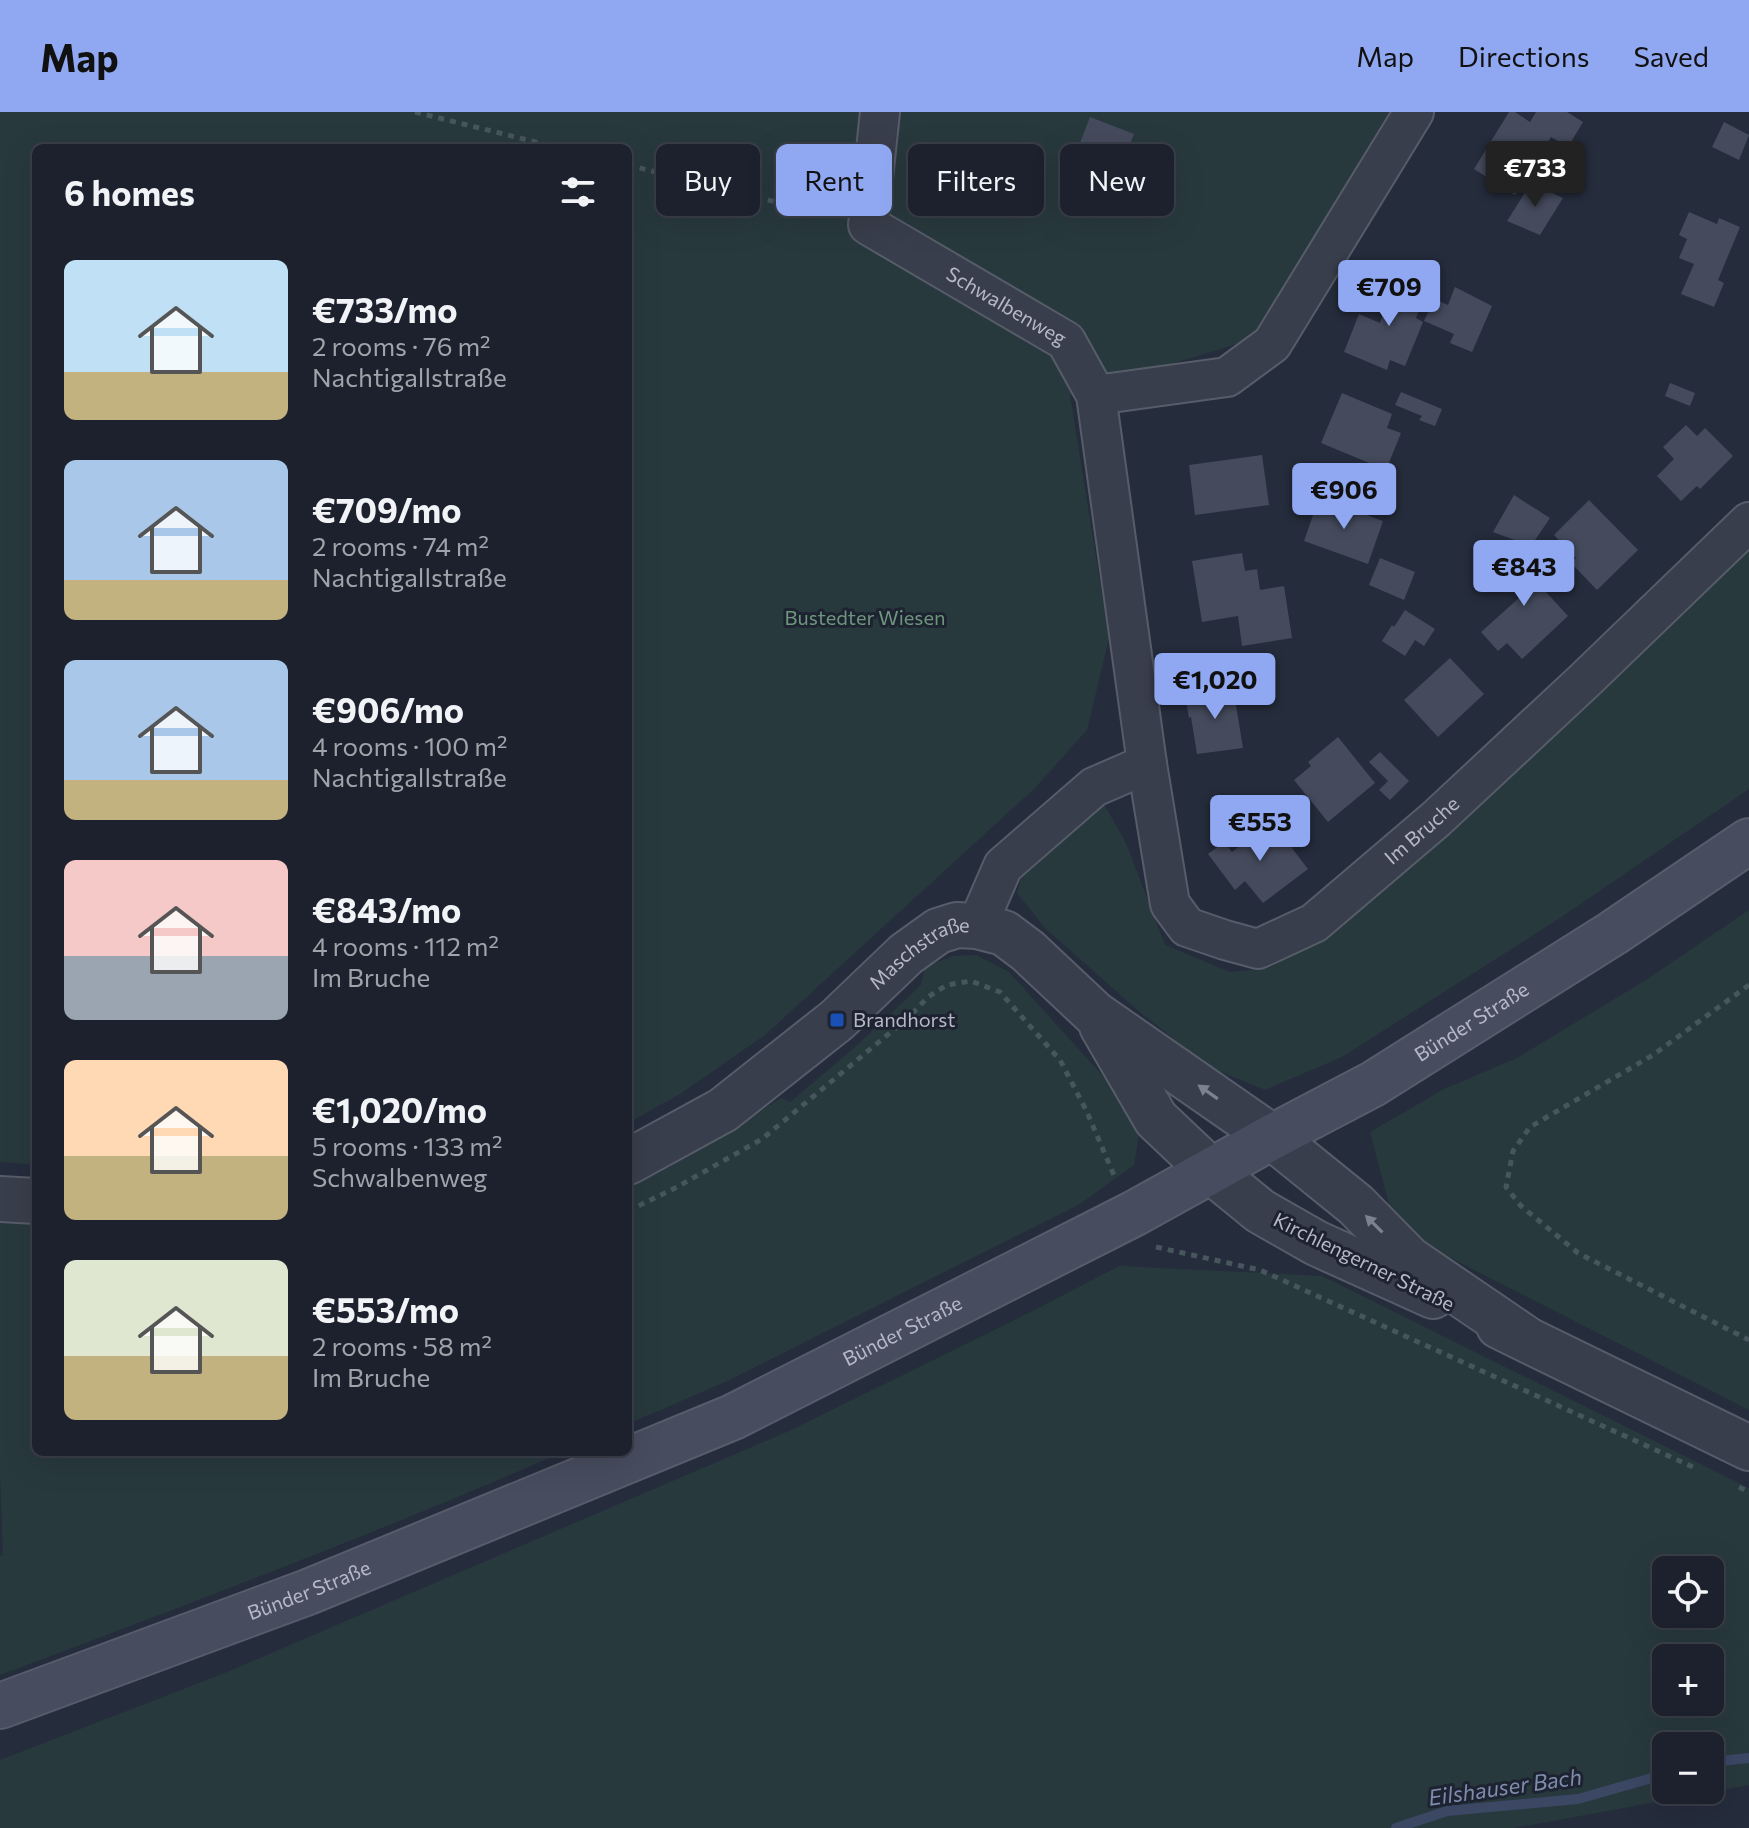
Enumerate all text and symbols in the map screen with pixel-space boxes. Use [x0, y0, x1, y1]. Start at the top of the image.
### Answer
text: Map [40, 33, 119, 80]
text: Map [1356, 39, 1414, 73]
text: Directions [1458, 39, 1589, 73]
text: Saved [1633, 39, 1709, 73]
pin: €733 [1488, 141, 1582, 209]
chip: Buy [656, 144, 760, 216]
chip: Rent [776, 144, 892, 216]
chip: Filters [908, 144, 1044, 216]
chip: New [1060, 144, 1174, 216]
text: €733 [1504, 151, 1566, 182]
icon: filters [556, 170, 600, 214]
text: 6 homes [64, 171, 195, 213]
pin: €709 [1342, 260, 1436, 328]
street label: Schwalbenweg [943, 261, 1071, 350]
text: €709 [1356, 270, 1422, 301]
text: €733/mo [312, 288, 458, 330]
icon: home [128, 292, 224, 388]
text: 2 rooms · 76 m² [312, 330, 491, 361]
text: Nachtigallstraße [312, 361, 507, 392]
pin: €906 [1297, 463, 1391, 531]
text: €906 [1310, 473, 1378, 504]
text: €709/mo [312, 488, 462, 530]
icon: home [128, 492, 224, 588]
text: 2 rooms · 74 m² [312, 530, 489, 561]
pin: €843 [1477, 540, 1571, 608]
text: €843 [1491, 550, 1557, 581]
text: Nachtigallstraße [312, 561, 507, 592]
park label: Bustedter Wiesen [785, 605, 945, 629]
pin: €1,020 [1150, 653, 1280, 721]
text: €1,020 [1172, 663, 1258, 694]
text: €906/mo [312, 688, 464, 730]
icon: home [128, 692, 224, 788]
text: 4 rooms · 100 m² [312, 730, 507, 761]
text: Nachtigallstraße [312, 761, 507, 792]
street label: Im Bruche [1379, 791, 1463, 869]
pin: €553 [1213, 795, 1307, 863]
text: €553 [1228, 805, 1292, 836]
text: €843/mo [312, 888, 461, 930]
icon: home [128, 892, 224, 988]
street label: Maschstraße [864, 912, 970, 994]
text: 4 rooms · 112 m² [312, 930, 499, 961]
text: Im Bruche [312, 961, 430, 992]
street label: Bünder Straße [1410, 976, 1533, 1066]
place label: Brandhorst [853, 1007, 955, 1031]
marker: Brandhorst [828, 1011, 846, 1029]
one-way arrow [1197, 1085, 1218, 1100]
text: €1,020/mo [312, 1088, 487, 1130]
icon: home [128, 1092, 224, 1188]
text: 5 rooms · 133 m² [312, 1130, 502, 1161]
text: Schwalbenweg [312, 1161, 487, 1192]
street label: Kirchlengerner Straße [1270, 1207, 1459, 1315]
one-way arrow [1366, 1215, 1384, 1234]
text: €553/mo [312, 1288, 459, 1330]
street label: Bünder Straße [838, 1290, 965, 1370]
icon: home [128, 1292, 224, 1388]
text: 2 rooms · 58 m² [312, 1330, 492, 1361]
text: Im Bruche [312, 1361, 430, 1392]
street label: Bünder Straße [244, 1555, 374, 1624]
map controls [1652, 1556, 1724, 1804]
button: locate [1652, 1556, 1724, 1628]
button: + [1652, 1644, 1724, 1716]
button: − [1652, 1732, 1724, 1804]
water label: Eilshauser Bach [1427, 1762, 1583, 1811]

